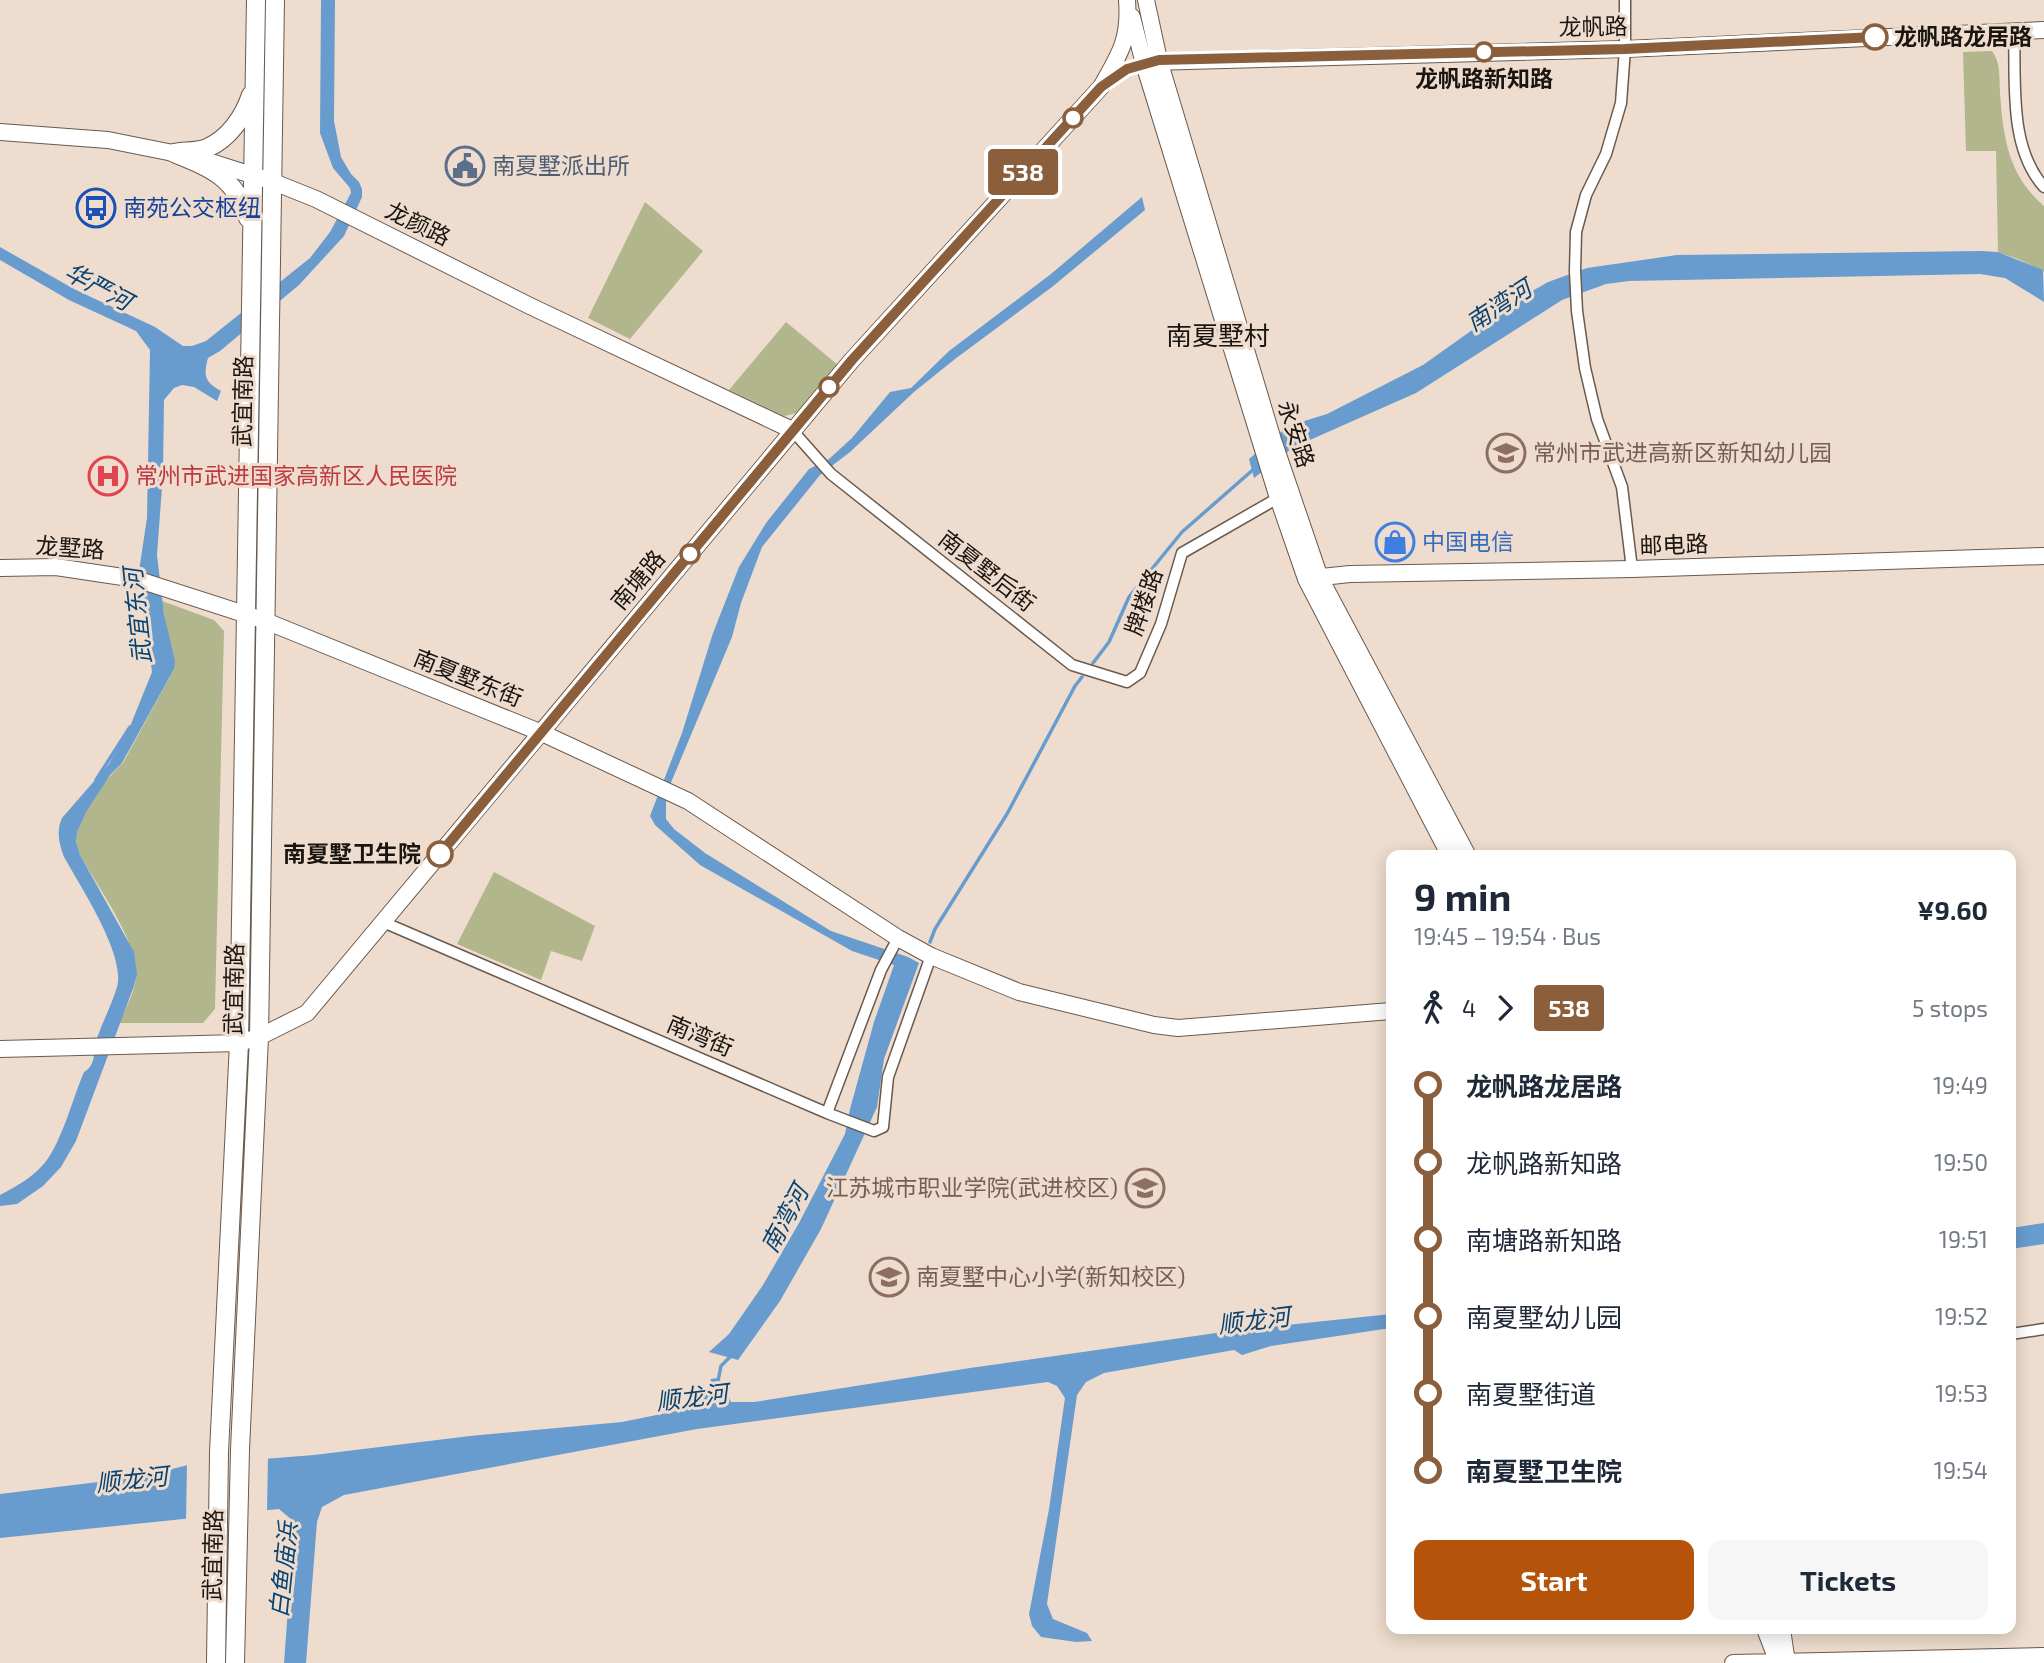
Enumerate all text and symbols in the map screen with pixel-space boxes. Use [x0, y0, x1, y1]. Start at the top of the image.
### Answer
street label: 龙帆路 [1558, 11, 1628, 41]
place label: 龙帆路龙居路 [1894, 22, 2032, 50]
marker: 龙帆路龙居路 [1862, 24, 1888, 50]
marker: 龙帆路新知路 [1474, 42, 1494, 62]
place label: 龙帆路新知路 [1415, 64, 1553, 92]
unlabelled marker [1063, 108, 1083, 128]
public building icon: 南夏墅派出所 [444, 145, 486, 187]
line badge: 538 [983, 149, 1063, 195]
place label: 南夏墅派出所 [492, 151, 630, 179]
text: 538 [1002, 157, 1044, 186]
bus stop icon: 南苑公交枢纽 [75, 187, 117, 229]
place label: 南苑公交枢纽 [123, 193, 261, 221]
street label: 龙颜路 [381, 195, 456, 251]
water label: 华严河 [60, 256, 141, 317]
water label: 南湾河 [1460, 271, 1540, 337]
district label: 南夏墅村 [1166, 319, 1270, 350]
street label: 武宜南路 [227, 355, 257, 447]
unlabelled marker [819, 377, 839, 397]
street label: 永安路 [1273, 397, 1321, 471]
school or university icon: 常州市武进高新区新知幼儿园 [1485, 432, 1527, 474]
place label: 常州市武进高新区新知幼儿园 [1533, 438, 1832, 466]
hospital icon: 常州市武进国家高新区人民医院 [87, 455, 129, 497]
place label: 常州市武进国家高新区人民医院 [135, 461, 457, 489]
shop icon: 中国电信 [1374, 521, 1416, 563]
street label: 南夏墅后街 [934, 524, 1042, 617]
place label: 中国电信 [1422, 527, 1514, 555]
street label: 邮电路 [1639, 529, 1709, 559]
street label: 龙墅路 [35, 531, 105, 563]
street label: 南塘路 [604, 544, 670, 615]
unlabelled marker [680, 544, 700, 564]
water label: 武宜东河 [117, 563, 156, 665]
street label: 牌楼路 [1119, 564, 1168, 639]
street label: 南夏墅东街 [410, 643, 527, 712]
place label: 南夏墅卫生院 [283, 839, 421, 867]
marker: 南夏墅卫生院 [427, 841, 453, 867]
text: 9 min [1414, 873, 1511, 919]
text: ¥9.60 [1917, 894, 1988, 925]
text: 19:45 – 19:54 · Bus [1414, 922, 1601, 950]
street label: 武宜南路 [218, 943, 248, 1035]
icon: walk [1414, 989, 1452, 1027]
icon: forward [1486, 989, 1524, 1027]
text: 538 [1548, 993, 1590, 1022]
text: 4 [1462, 994, 1476, 1022]
text: 5 stops [1912, 994, 1988, 1022]
street label: 南湾街 [663, 1009, 738, 1061]
text: 龙帆路龙居路 [1466, 1070, 1622, 1101]
text: 19:49 [1933, 1071, 1988, 1099]
text: 龙帆路新知路 [1466, 1147, 1622, 1178]
text: 19:50 [1934, 1148, 1988, 1176]
school or university icon: 江苏城市职业学院(武进校区) [1124, 1167, 1166, 1209]
place label: 江苏城市职业学院(武进校区) [825, 1173, 1118, 1201]
water label: 南湾河 [754, 1176, 815, 1257]
text: 南塘路新知路 [1466, 1224, 1622, 1255]
text: 19:51 [1939, 1225, 1988, 1253]
school or university icon: 南夏墅中心小学(新知校区) [868, 1256, 910, 1298]
place label: 南夏墅中心小学(新知校区) [916, 1262, 1186, 1290]
water label: 顺龙河 [1216, 1300, 1295, 1338]
text: 南夏墅幼儿园 [1466, 1301, 1622, 1332]
text: 19:52 [1935, 1302, 1988, 1330]
water label: 顺龙河 [654, 1377, 733, 1415]
text: 南夏墅街道 [1466, 1378, 1596, 1409]
text: 19:53 [1935, 1379, 1988, 1407]
text: 南夏墅卫生院 [1466, 1455, 1622, 1486]
text: 19:54 [1934, 1456, 1988, 1484]
water label: 顺龙河 [95, 1460, 173, 1497]
street label: 武宜南路 [197, 1509, 227, 1601]
water label: 白鱼庙浜 [263, 1519, 302, 1619]
button: Start [1414, 1540, 1694, 1620]
button: Tickets [1708, 1540, 1988, 1620]

